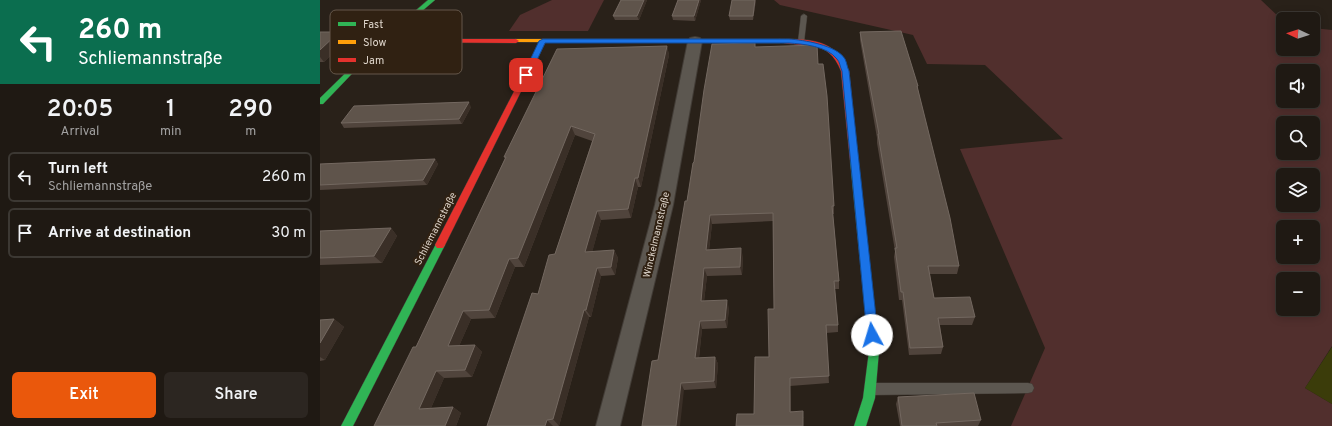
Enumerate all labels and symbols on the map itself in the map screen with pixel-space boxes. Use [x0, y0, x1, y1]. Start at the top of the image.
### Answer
legend [330, 10, 462, 74]
north arrow [1276, 12, 1320, 56]
text: Fast [363, 18, 383, 32]
text: Slow [363, 36, 386, 50]
text: Jam [363, 54, 384, 68]
pin [509, 58, 543, 92]
street label: Schliemannstraße [412, 190, 460, 268]
street label: Winckelmannstraße [641, 191, 673, 279]
position arrow [851, 314, 893, 356]

